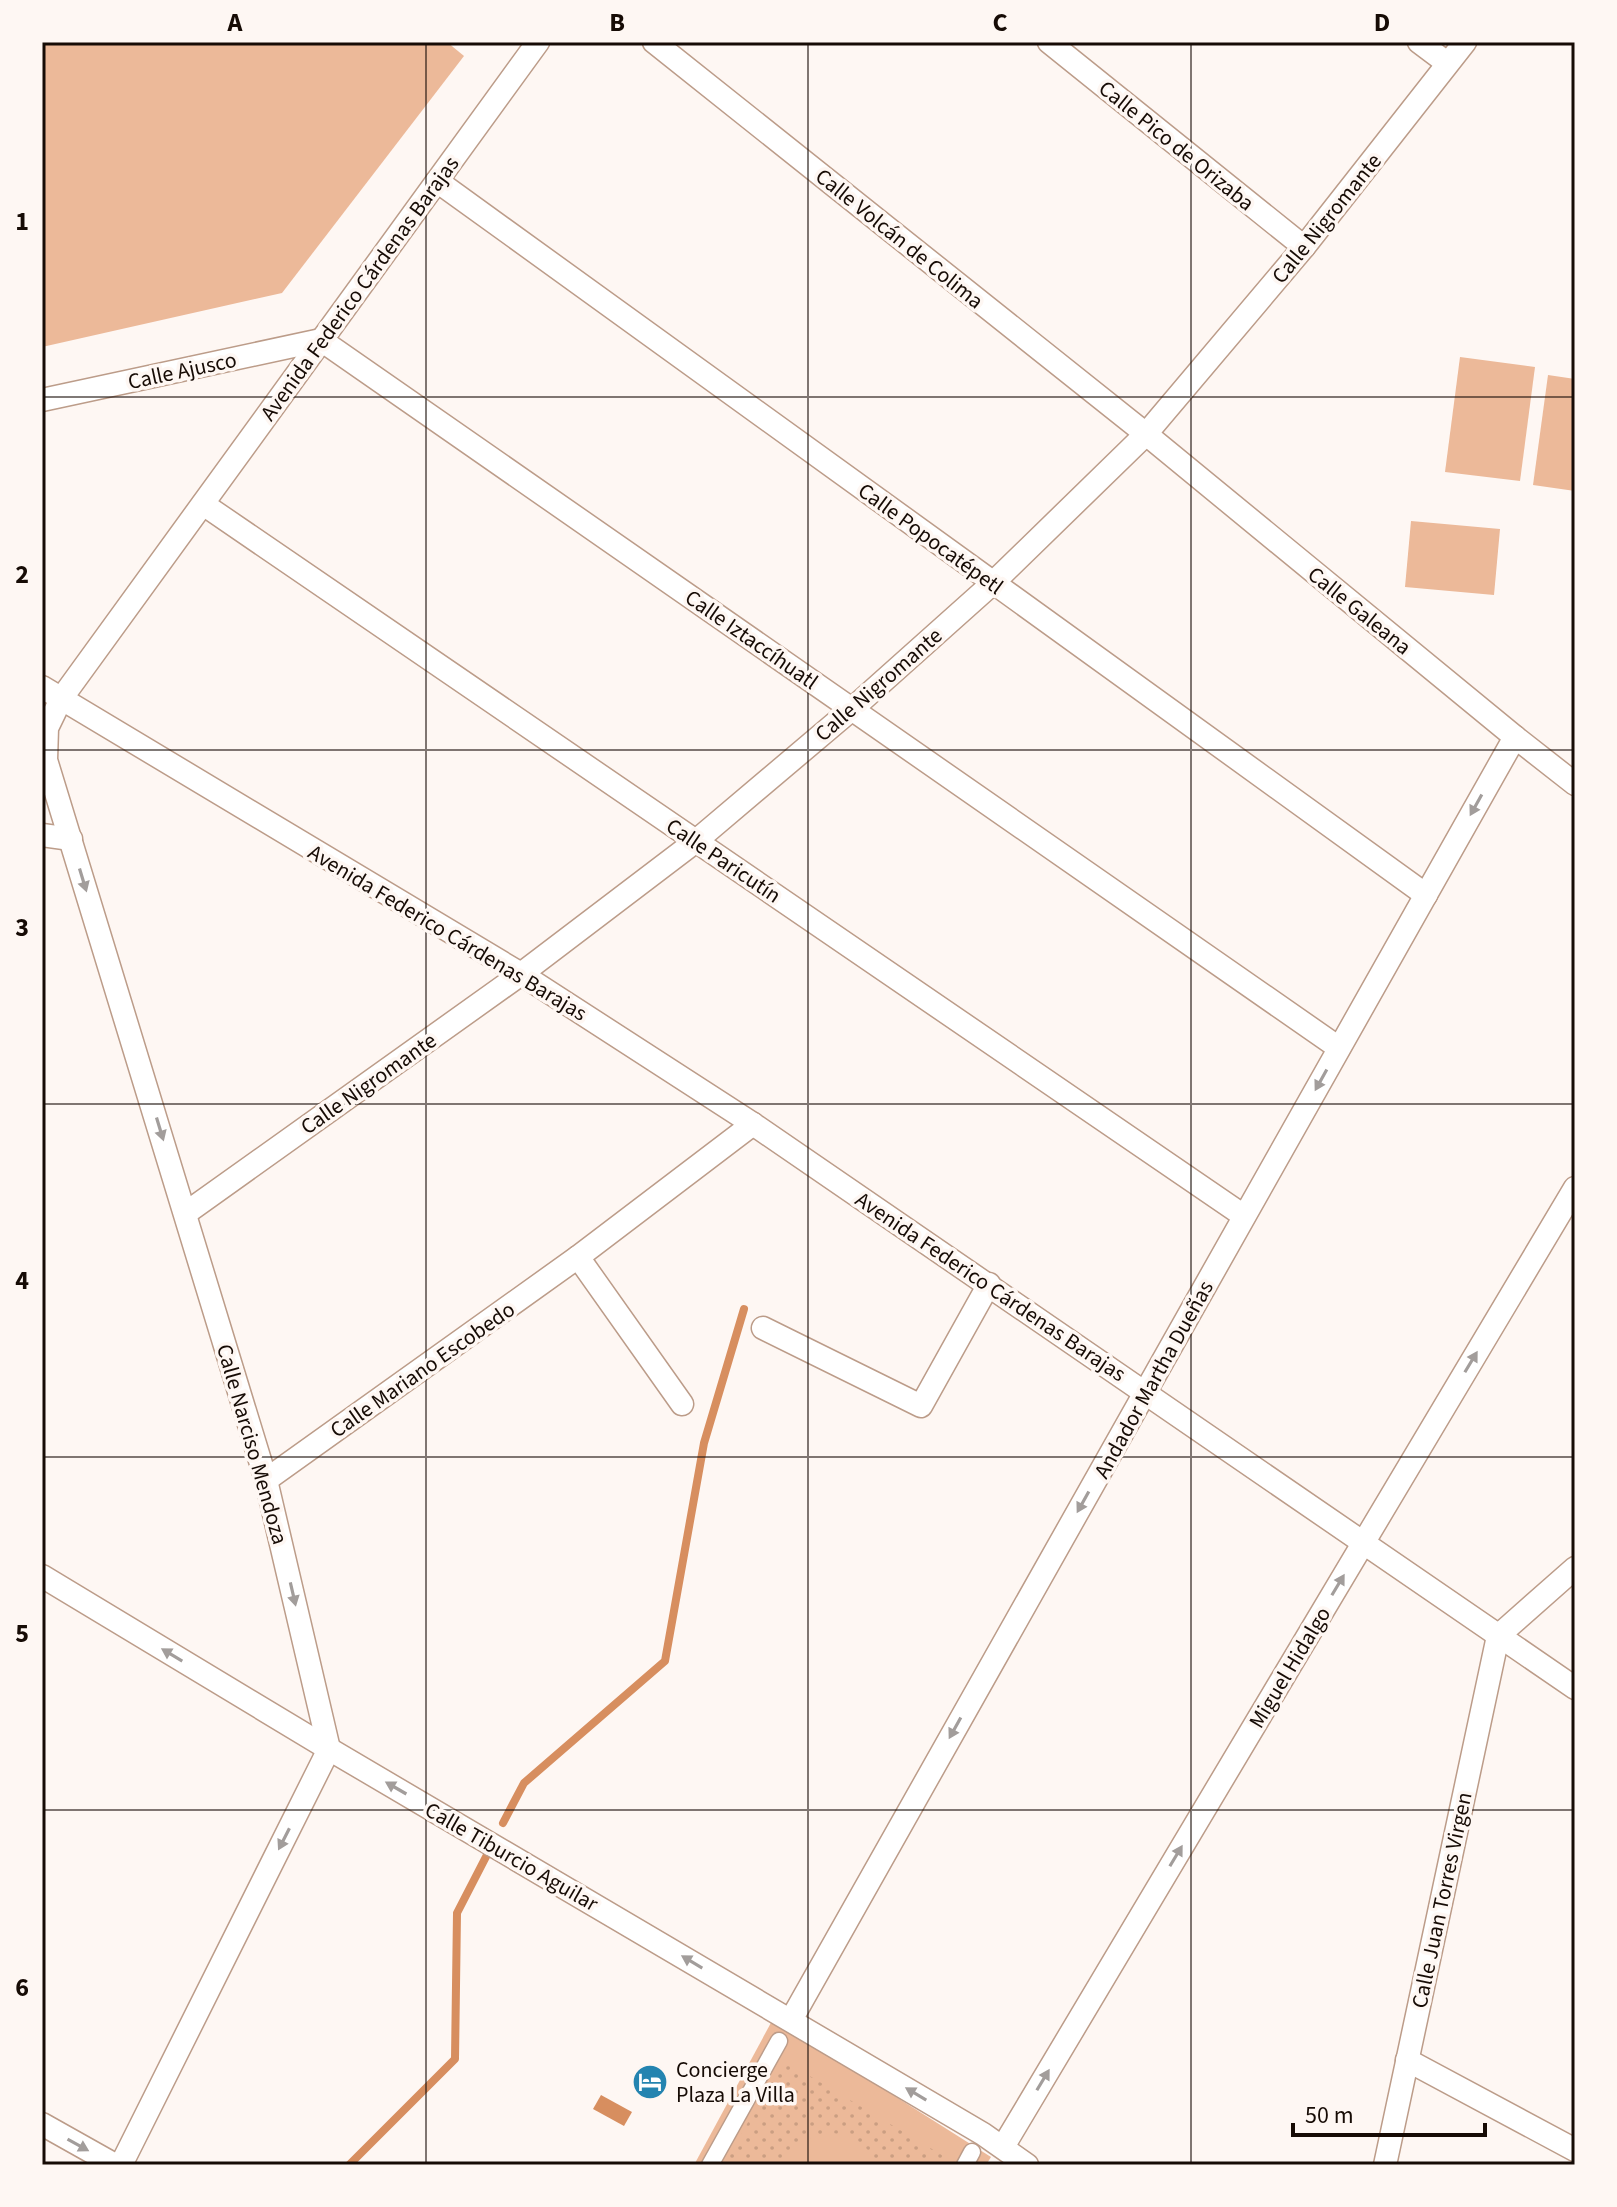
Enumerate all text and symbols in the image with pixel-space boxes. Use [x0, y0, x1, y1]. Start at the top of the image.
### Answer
text: A [227, 4, 244, 41]
text: B [609, 4, 625, 41]
text: C [992, 4, 1008, 41]
text: D [1374, 4, 1390, 41]
street label: Calle Pico de Orizaba [1092, 73, 1261, 219]
street label: Calle Nigromante [1264, 146, 1390, 291]
street label: Avenida Federico Cárdenas Barajas [253, 150, 467, 428]
street label: Calle Volcán de Colima [808, 161, 990, 317]
text: 1 [15, 203, 29, 240]
street label: Calle Ajusco [125, 344, 239, 398]
street label: Calle Popocatépetl [851, 475, 1010, 603]
text: 2 [15, 556, 29, 593]
street label: Calle Galeana [1301, 559, 1418, 663]
street label: Calle Iztaccíhuatl [678, 582, 825, 698]
street label: Calle Nigromante [808, 620, 949, 749]
one-way arrow [1470, 794, 1484, 816]
street label: Calle Paricutín [659, 810, 787, 911]
street label: Avenida Federico Cárdenas Barajas [302, 837, 593, 1029]
one-way arrow [78, 869, 90, 893]
text: 3 [15, 909, 29, 946]
street label: Calle Nigromante [294, 1025, 443, 1143]
one-way arrow [1314, 1069, 1328, 1092]
one-way arrow [154, 1117, 167, 1141]
street label: Avenida Federico Cárdenas Barajas [849, 1184, 1132, 1390]
text: 4 [15, 1262, 29, 1299]
street label: Andador Martha Dueñas [1086, 1275, 1222, 1484]
street label: Calle Mariano Escobedo [324, 1294, 522, 1446]
street label: Calle Narciso Mendoza [208, 1340, 296, 1548]
one-way arrow [1464, 1351, 1478, 1373]
one-way arrow [1076, 1491, 1090, 1513]
one-way arrow [1331, 1574, 1345, 1596]
one-way arrow [287, 1582, 299, 1607]
street label: Miguel Hidalgo [1241, 1601, 1339, 1734]
text: 5 [15, 1615, 29, 1652]
one-way arrow [161, 1648, 183, 1662]
one-way arrow [949, 1717, 962, 1740]
one-way arrow [385, 1781, 407, 1795]
street label: Calle Juan Torres Virgen [1403, 1789, 1480, 2011]
street label: Calle Tiburcio Aguilar [419, 1794, 604, 1920]
one-way arrow [277, 1828, 291, 1851]
one-way arrow [1169, 1845, 1183, 1867]
one-way arrow [681, 1955, 703, 1969]
text: 6 [15, 1969, 29, 2006]
place label: Concierge Plaza La Villa [676, 2054, 795, 2111]
hotel icon: Concierge Plaza La Villa [631, 2063, 669, 2101]
one-way arrow [1036, 2069, 1050, 2091]
scale bar [1293, 2087, 1485, 2137]
one-way arrow [905, 2088, 927, 2102]
text: 50 m [1305, 2098, 1354, 2133]
one-way arrow [67, 2137, 89, 2151]

